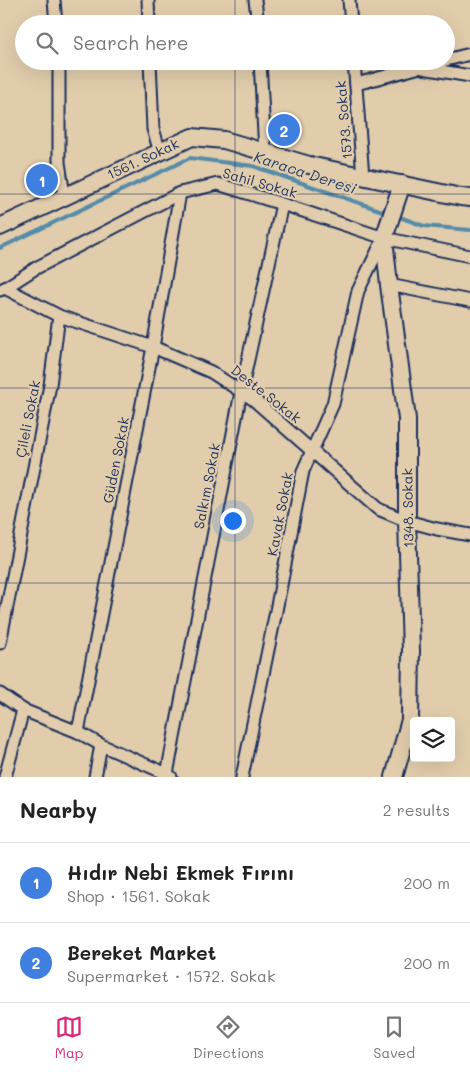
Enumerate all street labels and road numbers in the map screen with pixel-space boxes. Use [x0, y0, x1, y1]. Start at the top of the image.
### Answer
street label: 1573. Sokak [331, 80, 356, 160]
street label: 1561. Sokak [104, 134, 182, 184]
street label: Sahil Sokak [221, 163, 300, 202]
street label: Deste Sokak [227, 360, 305, 427]
street label: Çileli Sokak [11, 379, 44, 459]
street label: Güden Sokak [98, 415, 133, 505]
street label: Salkım Sokak [189, 441, 224, 531]
street label: 1348. Sokak [397, 468, 418, 548]
street label: Kavak Sokak [262, 470, 297, 557]

